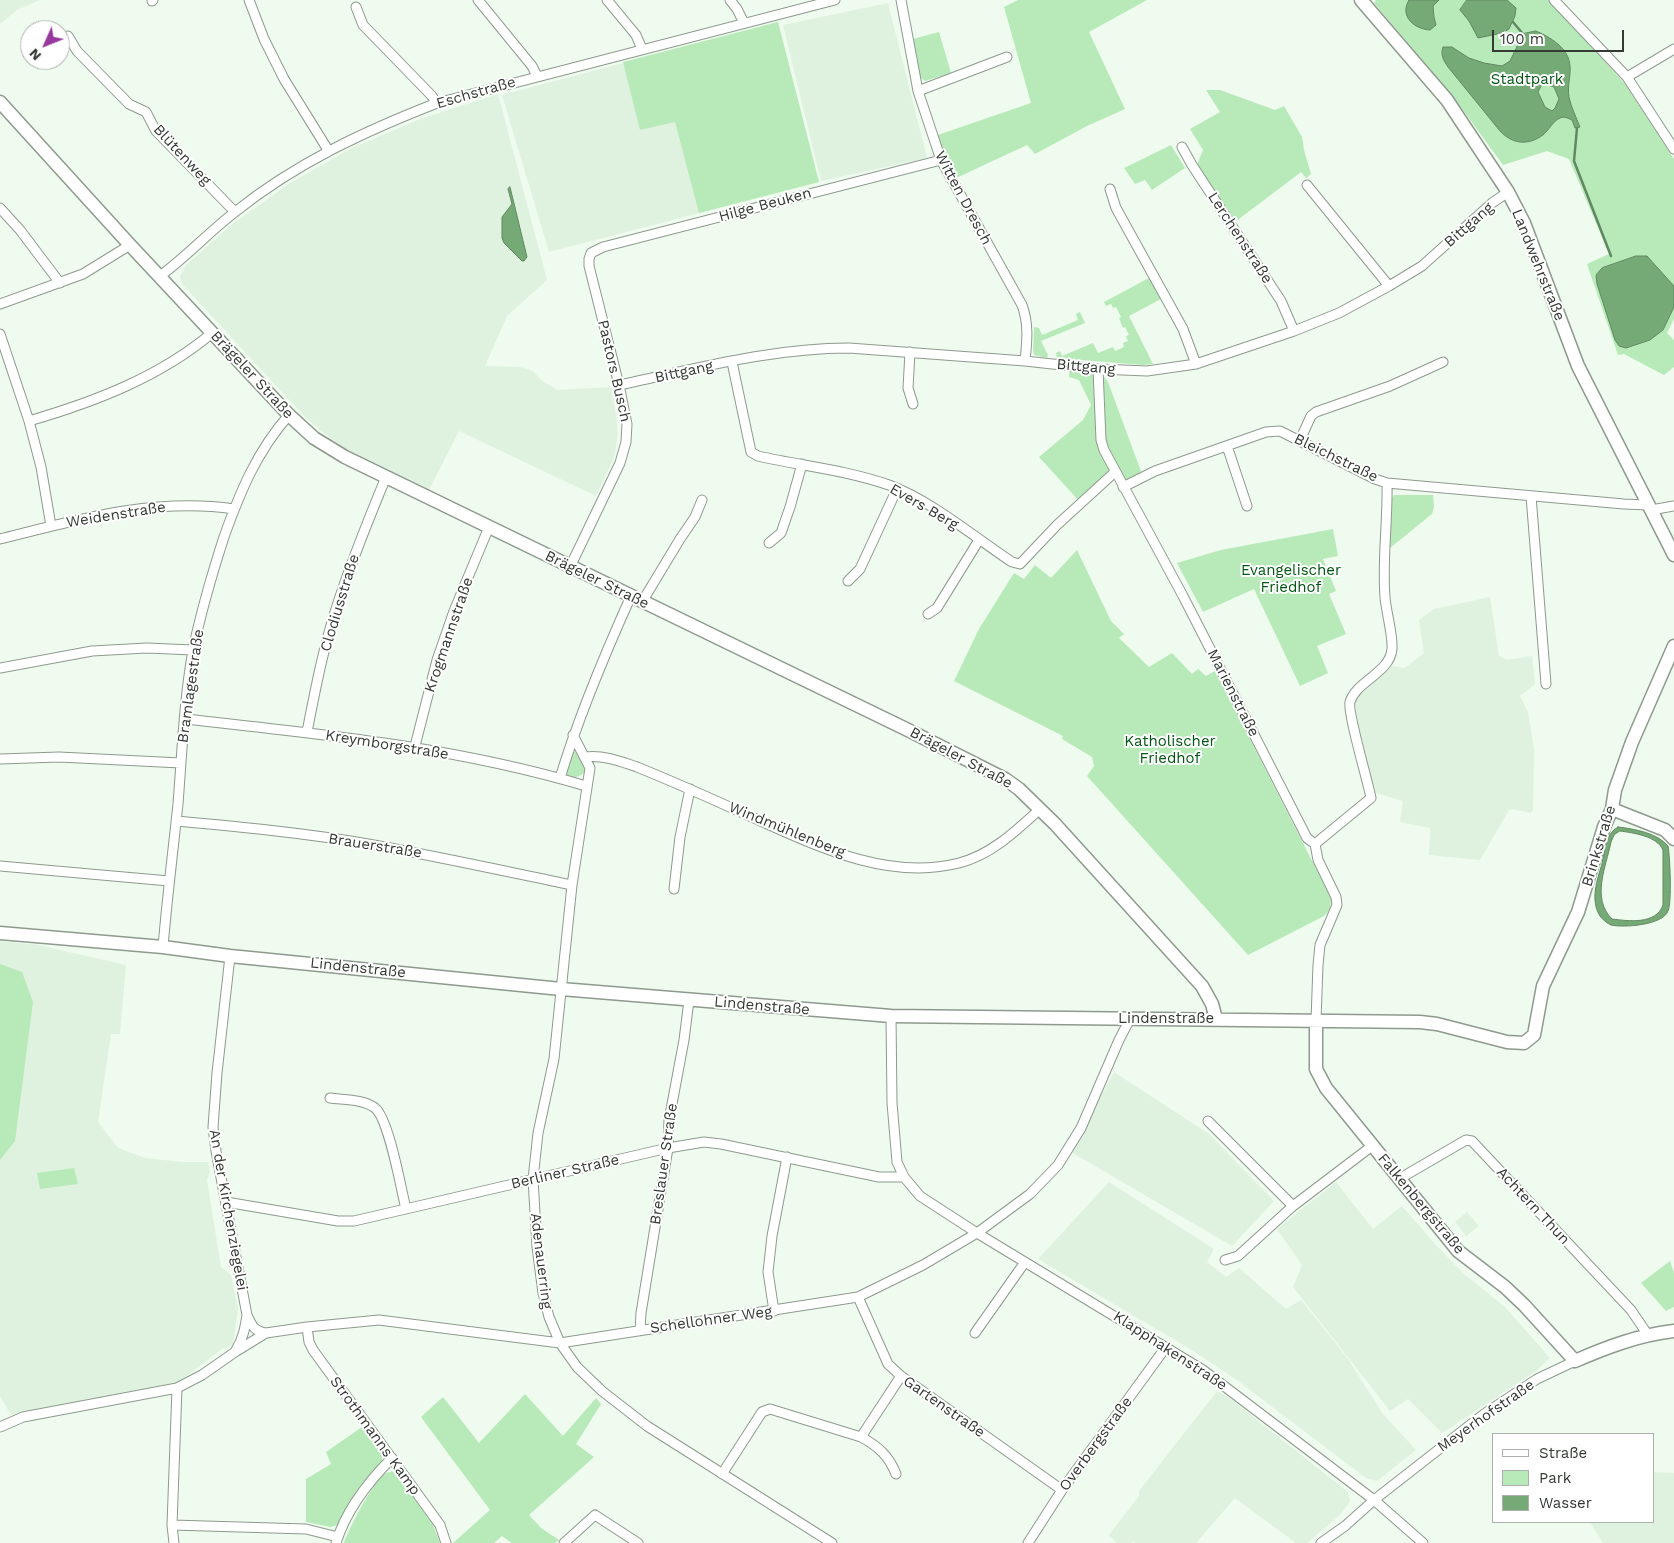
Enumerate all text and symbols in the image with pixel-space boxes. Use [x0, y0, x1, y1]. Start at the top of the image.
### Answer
north arrow [20, 20, 70, 70]
scale bar [1494, 20, 1626, 52]
text: 100 m [1500, 30, 1544, 48]
text: N [26, 45, 44, 64]
park label: Stadtpark [1491, 71, 1563, 89]
street label: Eschstraße [434, 73, 518, 113]
street label: Blütenweg [149, 121, 215, 189]
street label: Witten Dresch [931, 148, 995, 248]
street label: Hilge Beuken [717, 184, 813, 226]
street label: Lerchenstraße [1204, 189, 1276, 287]
street label: Bittgang [1441, 199, 1497, 251]
street label: Landwehrstraße [1507, 207, 1569, 323]
street label: Pastors Busch [594, 318, 634, 424]
street label: Brägeler Straße [207, 327, 297, 423]
street label: Bittgang [1056, 355, 1116, 379]
street label: Bittgang [653, 357, 715, 387]
street label: Bleichstraße [1291, 430, 1381, 486]
street label: Evers Berg [886, 480, 962, 534]
street label: Weidenstraße [65, 498, 167, 532]
street label: Brägeler Straße [542, 547, 652, 613]
street label: Clodiusstraße [317, 552, 363, 654]
park label: Evangelischer Friedhof [1241, 562, 1341, 597]
street label: Krogmannstraße [421, 575, 477, 695]
street label: Bramlagestraße [174, 628, 208, 744]
street label: Marienstraße [1203, 646, 1263, 740]
street label: Brägeler Straße [907, 723, 1015, 793]
street label: Kreymborgstraße [324, 726, 450, 764]
park label: Katholischer Friedhof [1124, 733, 1216, 768]
street label: Windmühlenberg [726, 798, 848, 862]
street label: Brinkstraße [1578, 803, 1620, 889]
street label: Brauerstraße [327, 830, 423, 862]
street label: Lindenstraße [309, 954, 407, 982]
street label: Lindenstraße [713, 993, 811, 1019]
street label: Lindenstraße [1118, 1010, 1214, 1028]
street label: Breslauer Straße [647, 1102, 681, 1226]
street label: An der Kirchenziegelei [205, 1128, 251, 1292]
street label: Falkenbergstraße [1374, 1150, 1468, 1258]
street label: Berliner Straße [509, 1151, 621, 1193]
street label: Achtern Thun [1493, 1164, 1573, 1248]
street label: Adenauerring [526, 1212, 556, 1310]
street label: Schellohner Weg [649, 1303, 773, 1337]
street label: Klapphakenstraße [1110, 1307, 1230, 1395]
street label: Gartenstraße [900, 1372, 988, 1442]
street label: Strothmanns Kamp [326, 1373, 424, 1499]
street label: Meyerhofstraße [1434, 1376, 1538, 1456]
street label: Overbergstraße [1056, 1393, 1136, 1495]
legend [1492, 1433, 1654, 1523]
text: Straße [1539, 1444, 1587, 1462]
text: Park [1539, 1469, 1571, 1487]
text: Wasser [1539, 1494, 1592, 1512]

